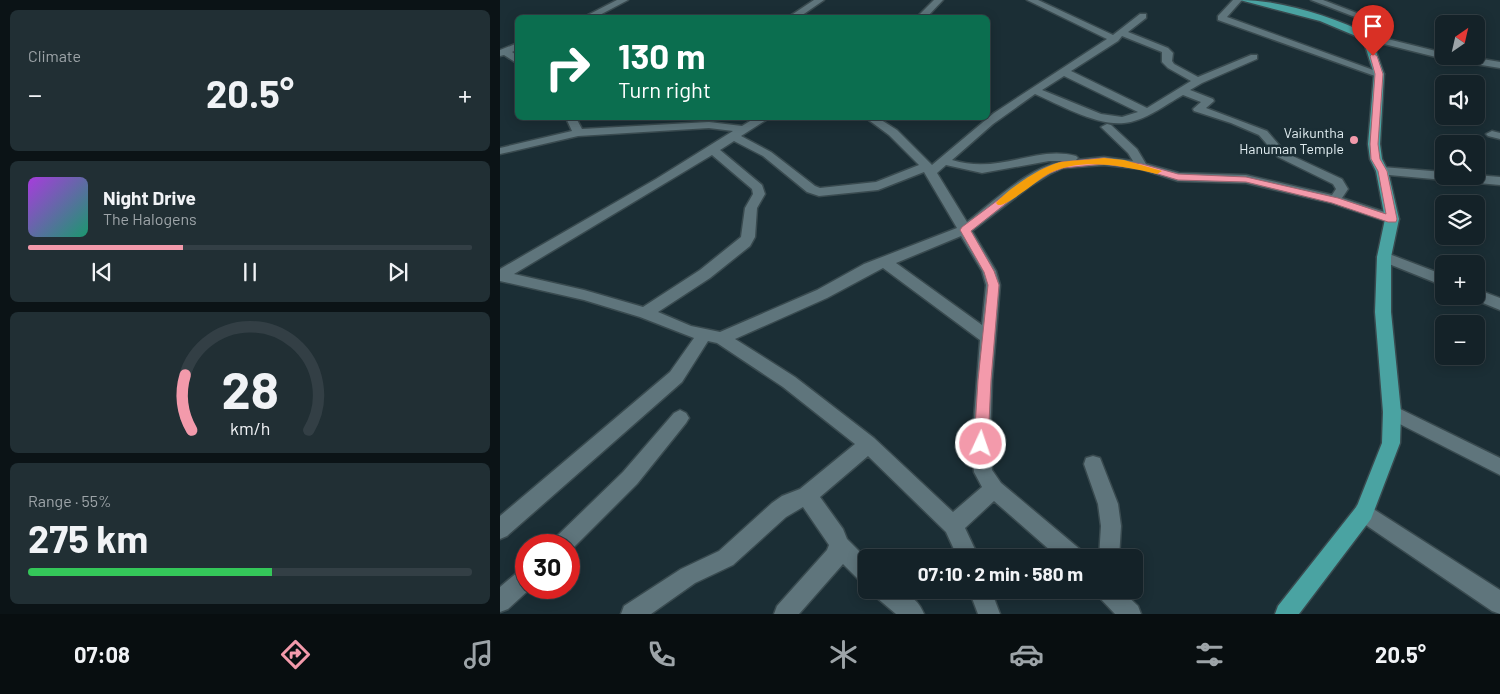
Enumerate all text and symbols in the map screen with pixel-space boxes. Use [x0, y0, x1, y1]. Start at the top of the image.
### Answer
pin [1352, 5, 1394, 56]
icon: arrive [1359, 12, 1387, 40]
north arrow [1435, 15, 1485, 65]
map controls [1435, 15, 1485, 365]
text: 130 m [618, 34, 705, 76]
icon: right [535, 35, 600, 100]
text: Climate [28, 46, 81, 65]
text: 20.5° [206, 70, 294, 116]
button: sound [1435, 75, 1485, 125]
text: Turn right [618, 76, 711, 102]
text: − [28, 77, 42, 111]
text: + [458, 77, 472, 111]
place label: Vaikuntha Hanuman Temple [1239, 124, 1344, 157]
marker: Vaikuntha Hanuman Temple [1348, 134, 1360, 146]
button: search [1435, 135, 1485, 185]
text: Night Drive [103, 186, 196, 209]
button: layers [1435, 195, 1485, 245]
text: The Halogens [103, 209, 197, 228]
button: + [1435, 255, 1485, 305]
icon: previous [88, 258, 116, 286]
icon: pause [236, 258, 264, 286]
icon: next [384, 258, 412, 286]
button: − [1435, 315, 1485, 365]
text: 28 [221, 357, 279, 419]
text: km/h [230, 417, 270, 439]
position arrow [954, 417, 1006, 469]
text: Range · 55% [28, 491, 111, 510]
text: 275 km [28, 515, 148, 561]
speed limit sign: 30 [515, 534, 580, 599]
text: 07:10 · 2 min · 580 m [918, 562, 1083, 585]
icon: directions [278, 637, 313, 672]
icon: music [461, 637, 496, 672]
icon: phone [644, 637, 679, 672]
icon: climate [826, 637, 861, 672]
icon: car [1009, 637, 1044, 672]
icon: filters [1192, 637, 1227, 672]
text: 07:08 [74, 641, 130, 667]
text: 20.5° [1375, 641, 1426, 667]

